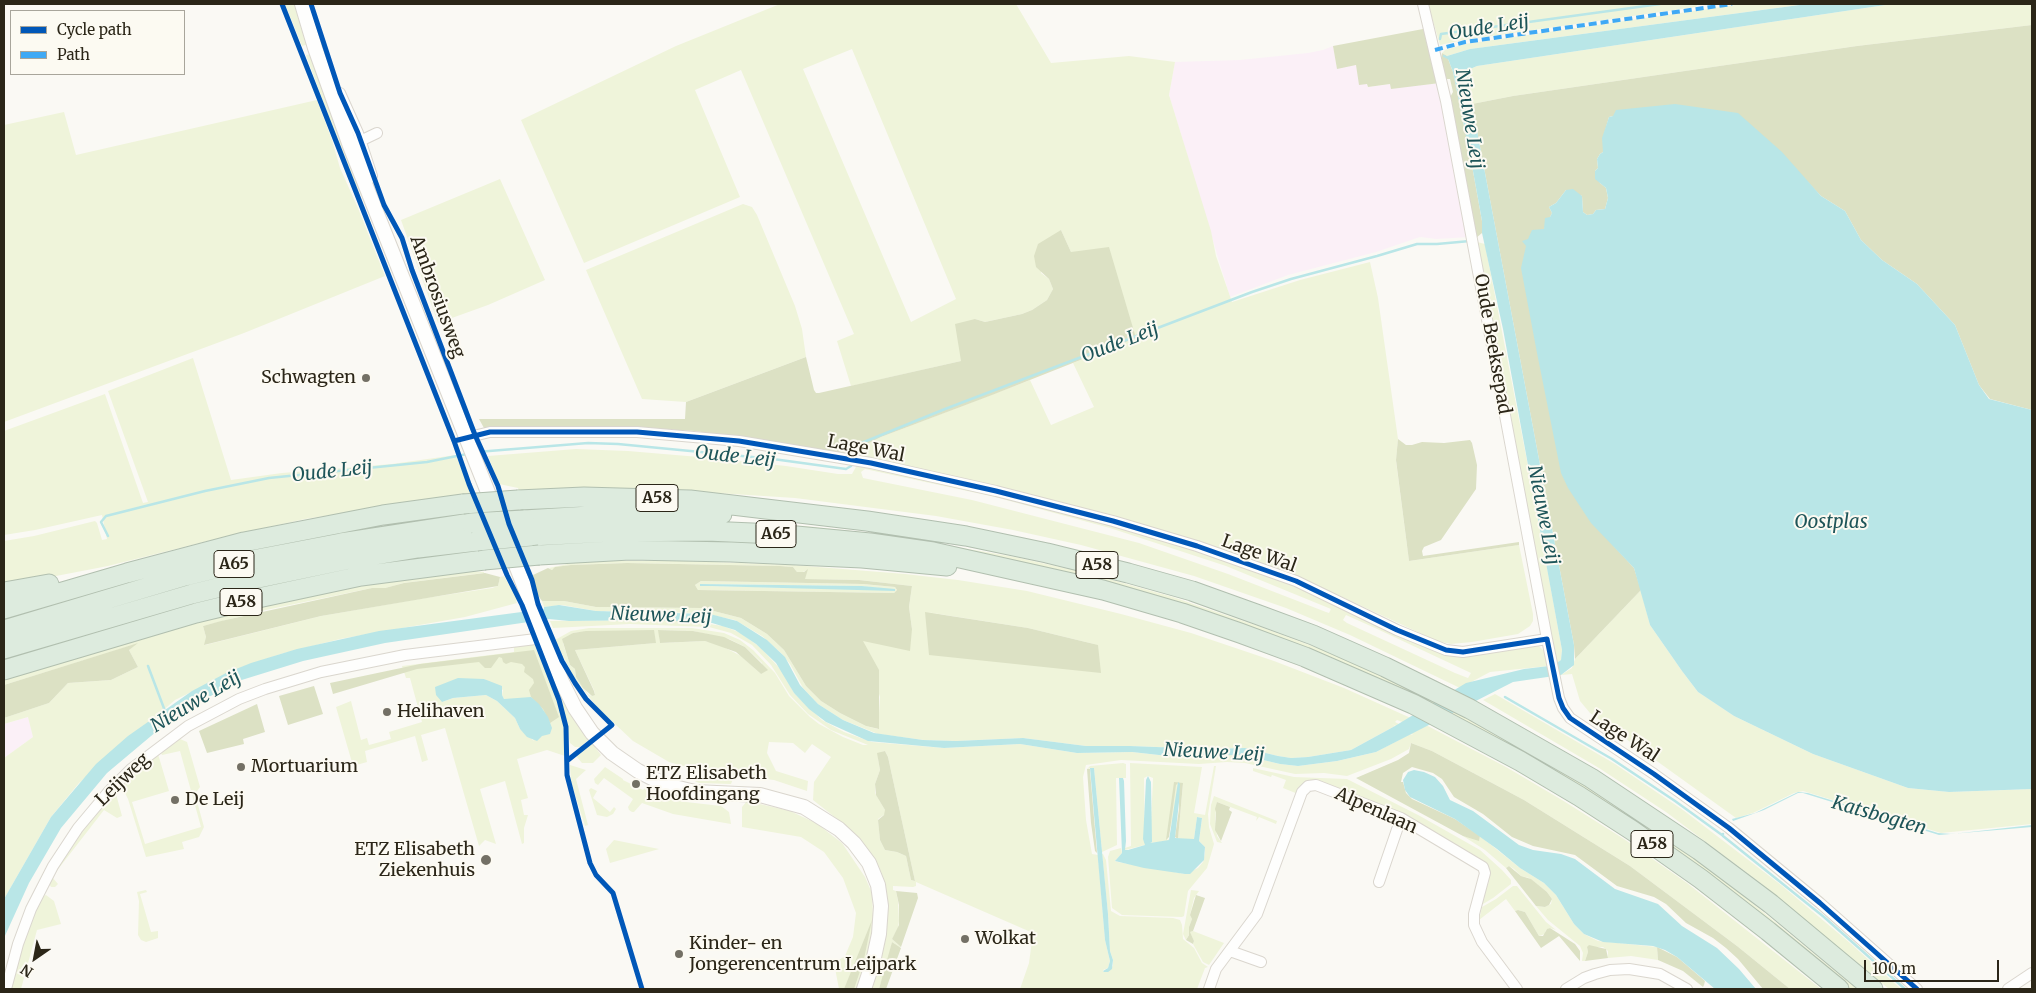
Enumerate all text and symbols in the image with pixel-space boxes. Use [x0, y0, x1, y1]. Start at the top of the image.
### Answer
legend [10, 10, 185, 75]
water label: Oude Leij [1447, 10, 1531, 46]
text: Cycle path [57, 20, 132, 39]
text: Path [57, 45, 90, 64]
water label: Nieuwe Leij [1450, 67, 1488, 171]
street label: Ambrosiusweg [405, 233, 469, 361]
street label: Oude Beeksepad [1469, 272, 1515, 416]
water label: Oude Leij [1078, 318, 1162, 368]
place label: Schwagten [261, 367, 356, 389]
marker: Schwagten [360, 372, 372, 384]
street label: Lage Wal [826, 431, 906, 467]
water label: Oude Leij [694, 441, 776, 473]
water label: Oude Leij [291, 456, 373, 488]
water label: Nieuwe Leij [1522, 463, 1564, 567]
road number: A58 [636, 484, 678, 512]
water label: Oostplas [1794, 512, 1868, 534]
road number: A65 [756, 520, 796, 548]
street label: Lage Wal [1219, 530, 1299, 578]
road number: A65 [214, 550, 254, 578]
road number: A58 [1076, 552, 1118, 578]
road number: A58 [220, 588, 262, 616]
water label: Nieuwe Leij [610, 603, 712, 629]
water label: Nieuwe Leij [147, 666, 245, 738]
place label: Helihaven [397, 701, 485, 723]
marker: Helihaven [381, 706, 393, 718]
street label: Lage Wal [1585, 707, 1663, 767]
water label: Nieuwe Leij [1163, 739, 1265, 767]
street label: Leijweg [91, 749, 155, 811]
place label: Mortuarium [251, 756, 358, 778]
marker: Mortuarium [235, 761, 247, 773]
place label: ETZ Elisabeth Hoofdingang [646, 763, 767, 806]
marker: ETZ Elisabeth Hoofdingang [630, 778, 642, 790]
street label: Alpenlaan [1331, 783, 1421, 839]
place label: De Leij [185, 789, 244, 811]
water label: Katsbogten [1829, 792, 1929, 840]
marker: De Leij [169, 794, 181, 806]
road number: A58 [1631, 831, 1673, 858]
place label: ETZ Elisabeth Ziekenhuis [354, 839, 475, 882]
marker: ETZ Elisabeth Ziekenhuis [479, 853, 493, 867]
place label: Wolkat [975, 928, 1036, 950]
north arrow [10, 933, 60, 983]
place label: Kinder- en Jongerencentrum Leijpark [689, 933, 916, 976]
marker: Wolkat [959, 933, 971, 945]
marker: Kinder- en Jongerencentrum Leijpark [673, 948, 685, 960]
scale bar [1866, 950, 2001, 982]
text: 100 m [1872, 959, 1916, 978]
text: N [17, 960, 36, 981]

